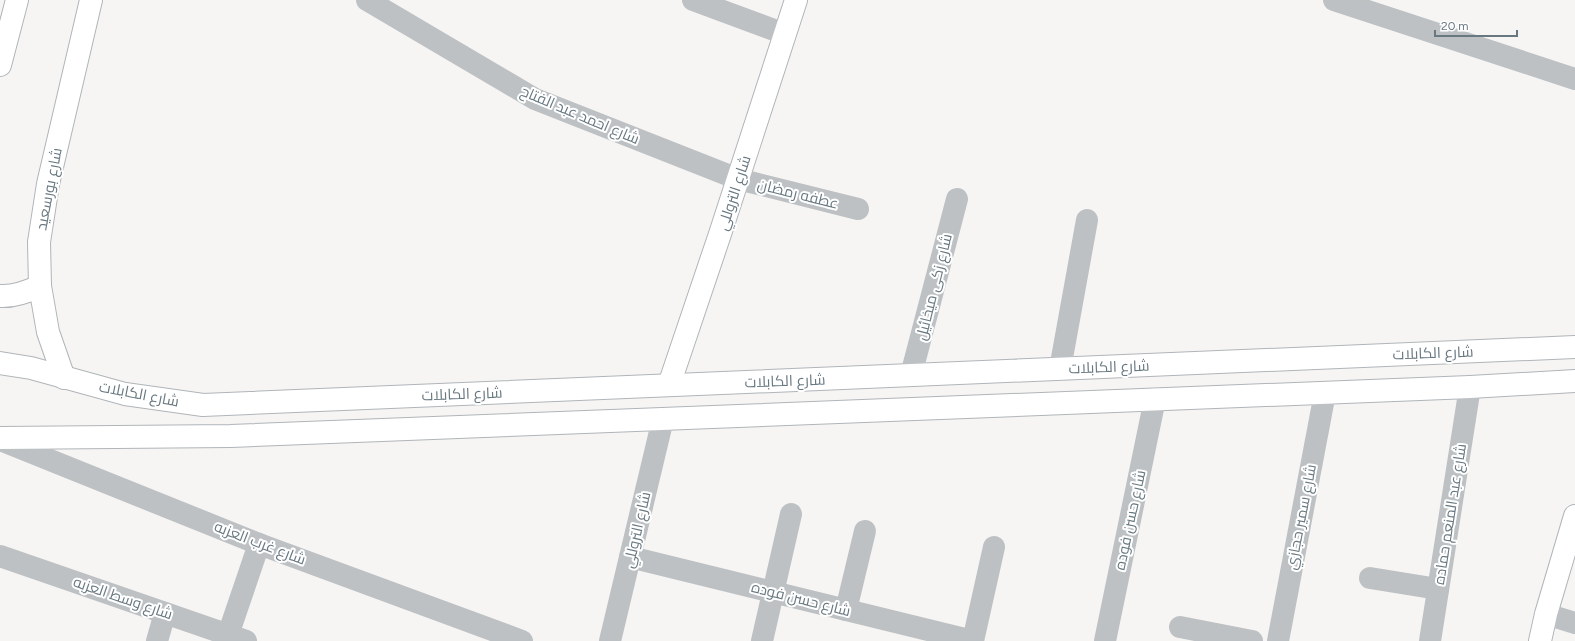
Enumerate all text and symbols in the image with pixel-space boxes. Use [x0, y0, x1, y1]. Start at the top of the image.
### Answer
scale bar [1435, 12, 1517, 38]
text: 20 m [1441, 19, 1469, 33]
street label: شارع احمد عبد الفتاح [517, 82, 642, 150]
street label: شارع بورسعيد [32, 146, 68, 232]
street label: شارع التروللي [713, 153, 757, 234]
street label: عطفه رمضان [755, 175, 840, 214]
street label: شارع زكى ميخائيل [912, 232, 958, 343]
street label: شارع الكابلات [1392, 343, 1474, 365]
street label: شارع الكابلات [1068, 357, 1150, 379]
street label: شارع الكابلات [744, 371, 826, 393]
street label: شارع الكابلات [97, 377, 181, 413]
street label: شارع الكابلات [421, 384, 503, 406]
street label: شارع عبد المنعم حماده [1430, 442, 1472, 586]
street label: شارع سمير حجازي [1282, 463, 1323, 572]
street label: شارع حسن فوده [1111, 468, 1151, 572]
street label: شارع التروللي [619, 490, 657, 571]
street label: شارع غرب العزبه [211, 517, 308, 571]
street label: شارع وسط العزبه [70, 573, 175, 625]
street label: شارع حسن فوده [749, 578, 853, 622]

